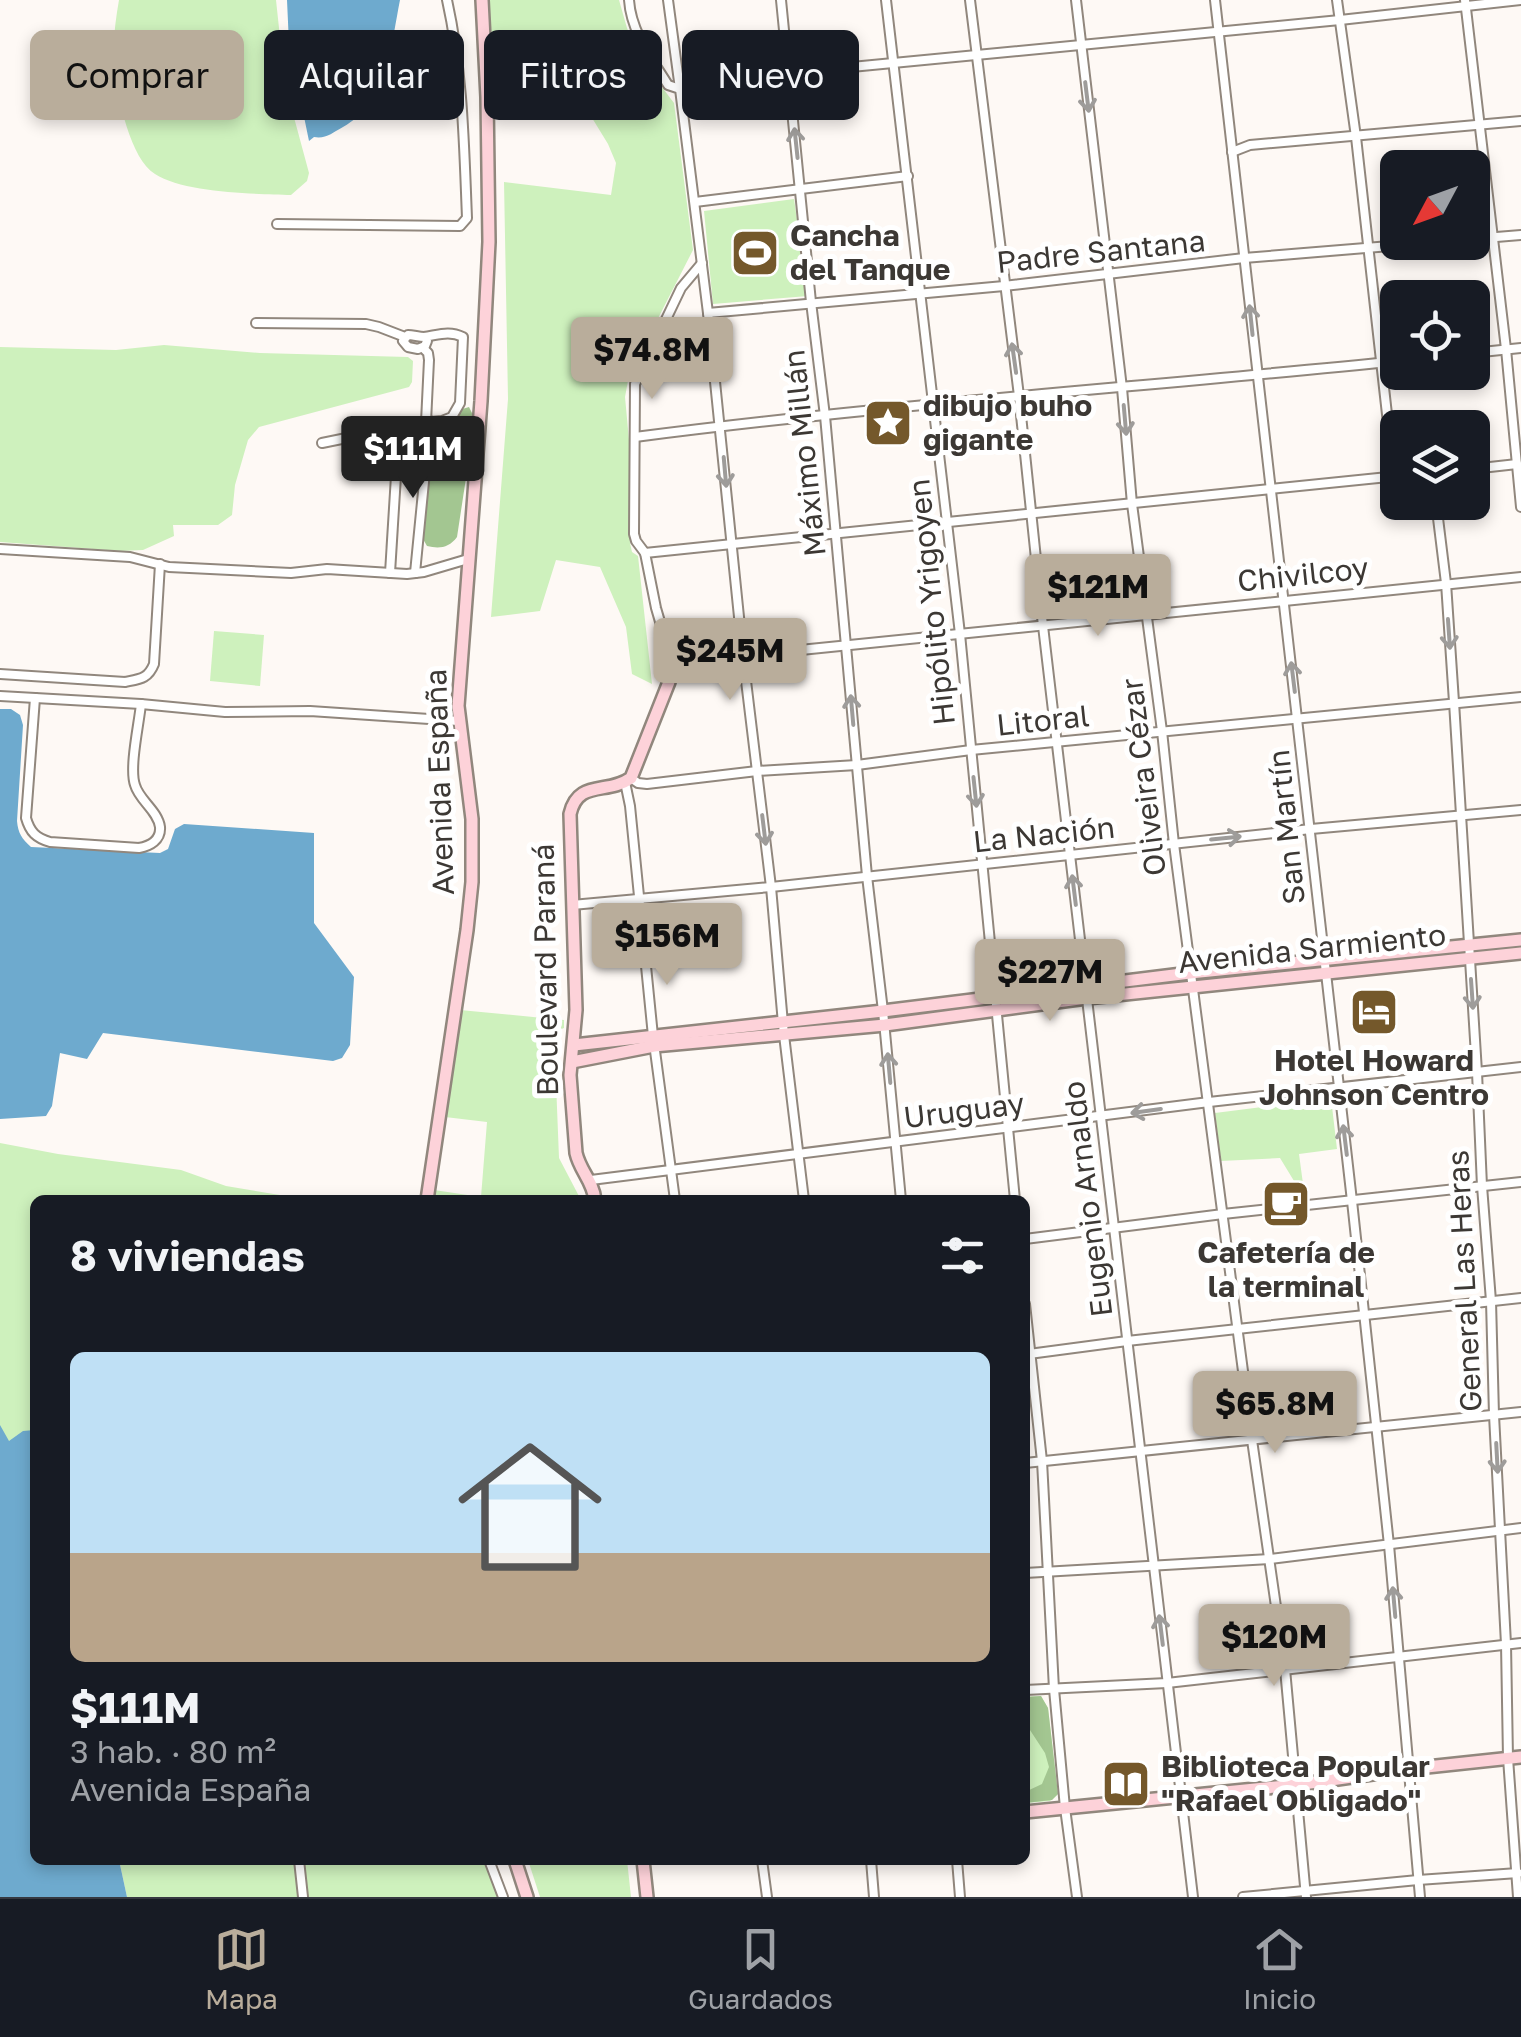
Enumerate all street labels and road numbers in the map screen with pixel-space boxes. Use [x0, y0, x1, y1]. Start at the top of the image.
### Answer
street label: Padre Santana [995, 222, 1207, 280]
street label: Máximo Millán [775, 348, 833, 558]
street label: Hipólito Yrigoyen [900, 477, 962, 727]
street label: Chivilcoy [1236, 549, 1370, 599]
street label: Avenida España [417, 668, 461, 896]
street label: Oliveira Cézar [1113, 676, 1173, 878]
street label: Litoral [995, 697, 1091, 743]
street label: San Martín [1260, 748, 1312, 906]
street label: La Nación [971, 809, 1117, 859]
street label: Boulevard Paraná [525, 843, 565, 1097]
street label: Avenida Sarmiento [1176, 916, 1448, 980]
street label: Eugenio Arnaldo [1055, 1079, 1119, 1319]
street label: Uruguay [901, 1085, 1027, 1135]
street label: General Las Heras [1439, 1149, 1489, 1413]

